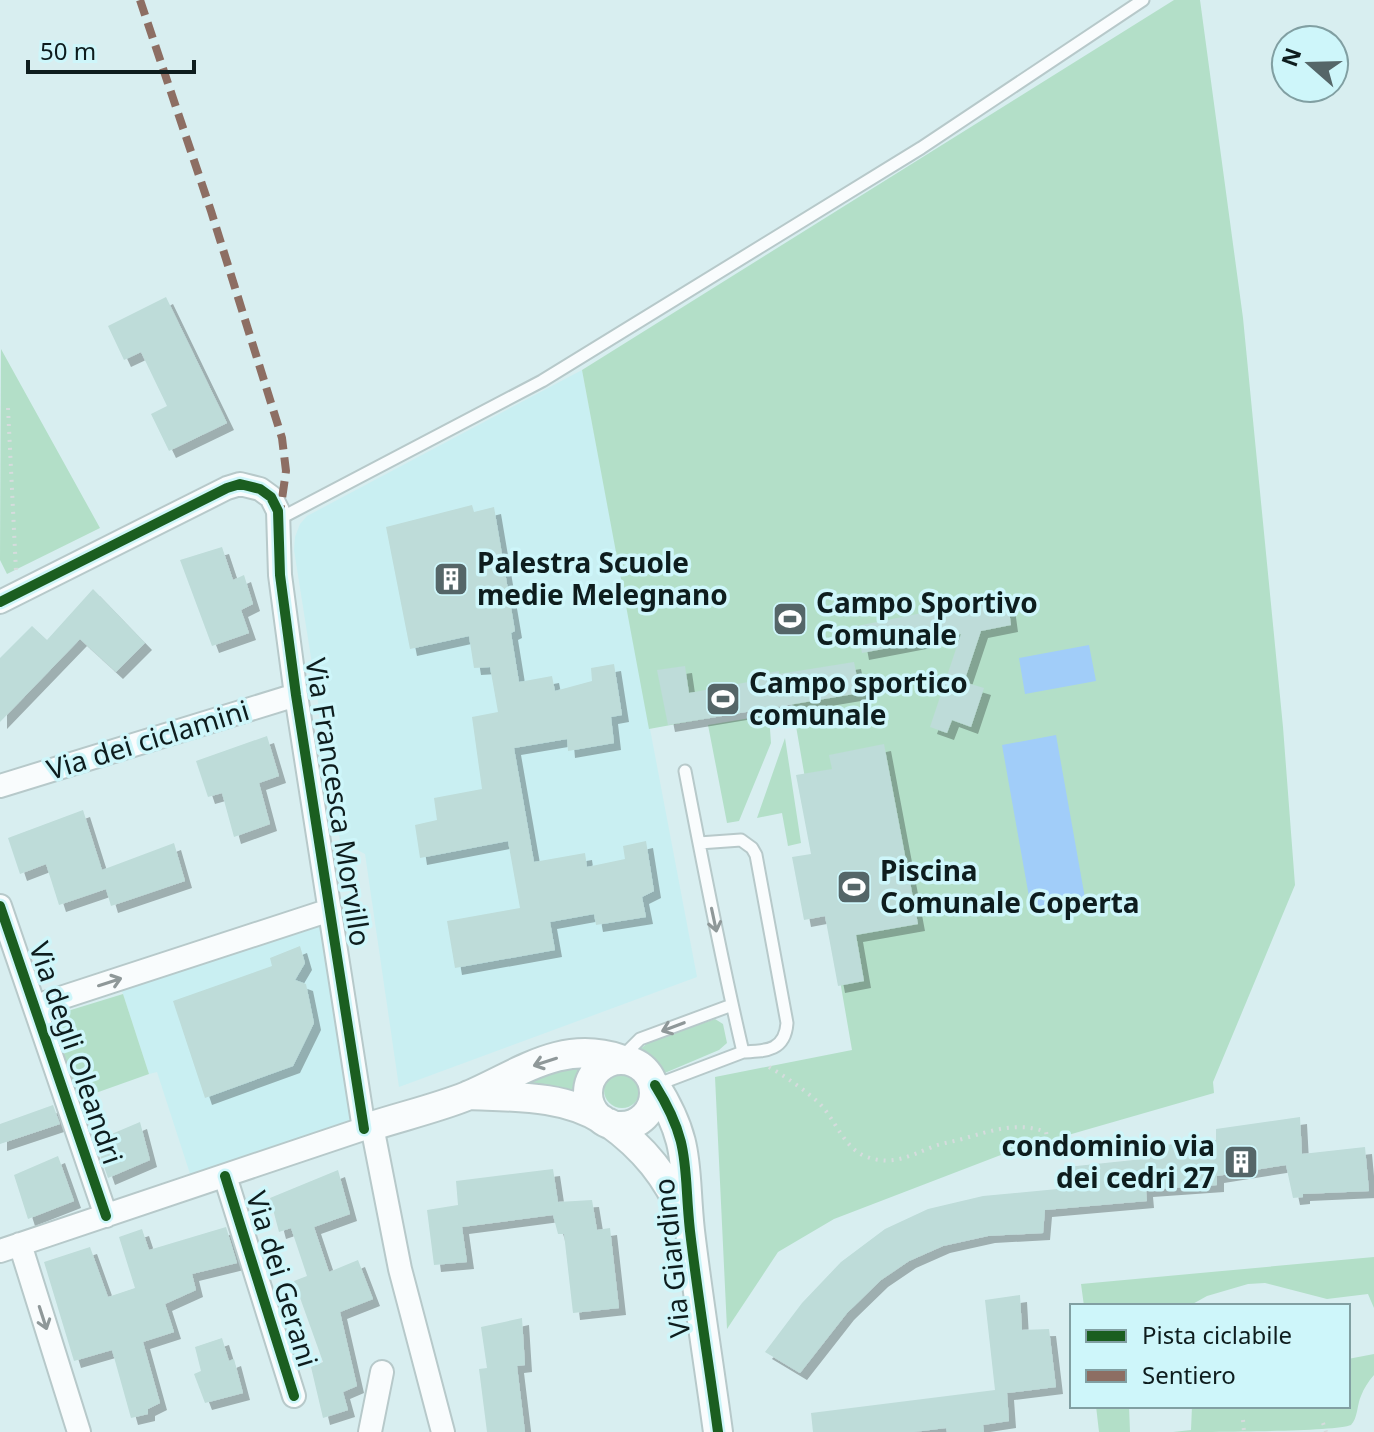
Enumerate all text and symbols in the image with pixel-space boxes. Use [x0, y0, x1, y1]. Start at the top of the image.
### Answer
scale bar [28, 24, 194, 74]
north arrow [1270, 24, 1350, 104]
text: 50 m [40, 34, 96, 67]
text: N [1273, 43, 1307, 70]
place label: Palestra Scuole medie Melegnano [477, 543, 728, 613]
building icon: Palestra Scuole medie Melegnano [432, 560, 470, 598]
place label: Campo Sportivo Comunale [816, 583, 1038, 653]
sports icon: Campo Sportivo Comunale [771, 600, 809, 638]
street label: Via Francesca Morvillo [297, 655, 381, 949]
place label: Campo sportico comunale [749, 663, 968, 733]
sports icon: Campo sportico comunale [704, 680, 742, 718]
street label: Via dei ciclamini [42, 690, 253, 788]
place label: Piscina Comunale Coperta [880, 851, 1140, 921]
sports icon: Piscina Comunale Coperta [835, 868, 873, 906]
one-way arrow [708, 906, 723, 932]
street label: Via degli Oleandri [21, 936, 133, 1169]
one-way arrow [97, 974, 122, 988]
one-way arrow [661, 1021, 686, 1035]
one-way arrow [532, 1055, 557, 1070]
place label: condominio via dei cedri 27 [1001, 1126, 1215, 1196]
building icon: condominio via dei cedri 27 [1222, 1143, 1260, 1181]
street label: Via Giardino [644, 1177, 698, 1340]
street label: Via dei Gerani [238, 1186, 328, 1371]
legend [1070, 1304, 1350, 1408]
one-way arrow [37, 1306, 52, 1331]
text: Pista ciclabile [1142, 1318, 1292, 1351]
text: Sentiero [1142, 1358, 1236, 1391]

